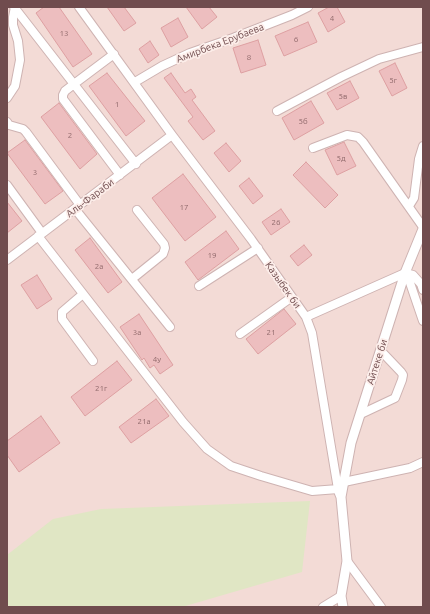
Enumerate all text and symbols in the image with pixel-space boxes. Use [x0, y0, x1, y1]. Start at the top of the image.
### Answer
house number: 4 [330, 13, 334, 23]
street label: Амирбека Ерубаева [174, 21, 266, 65]
house number: 13 [59, 28, 69, 38]
house number: 6 [294, 34, 298, 44]
house number: 8 [247, 52, 251, 62]
house number: 5г [389, 75, 397, 85]
house number: 5в [339, 91, 347, 101]
house number: 1 [115, 99, 119, 109]
house number: 5б [298, 116, 308, 126]
house number: 2 [68, 130, 72, 140]
house number: 5д [336, 153, 346, 163]
house number: 3 [33, 167, 37, 177]
street label: Аль-Фараби [64, 176, 116, 220]
house number: 17 [179, 202, 189, 212]
house number: 26 [271, 217, 281, 227]
house number: 19 [207, 250, 217, 260]
street label: Казыбек би [263, 259, 303, 311]
house number: 2а [95, 261, 103, 271]
house number: 3а [133, 327, 141, 337]
house number: 21 [266, 327, 276, 337]
street label: Айтеке би [364, 338, 390, 386]
house number: 4у [153, 354, 161, 364]
house number: 21г [95, 383, 107, 393]
house number: 21а [137, 416, 151, 426]

